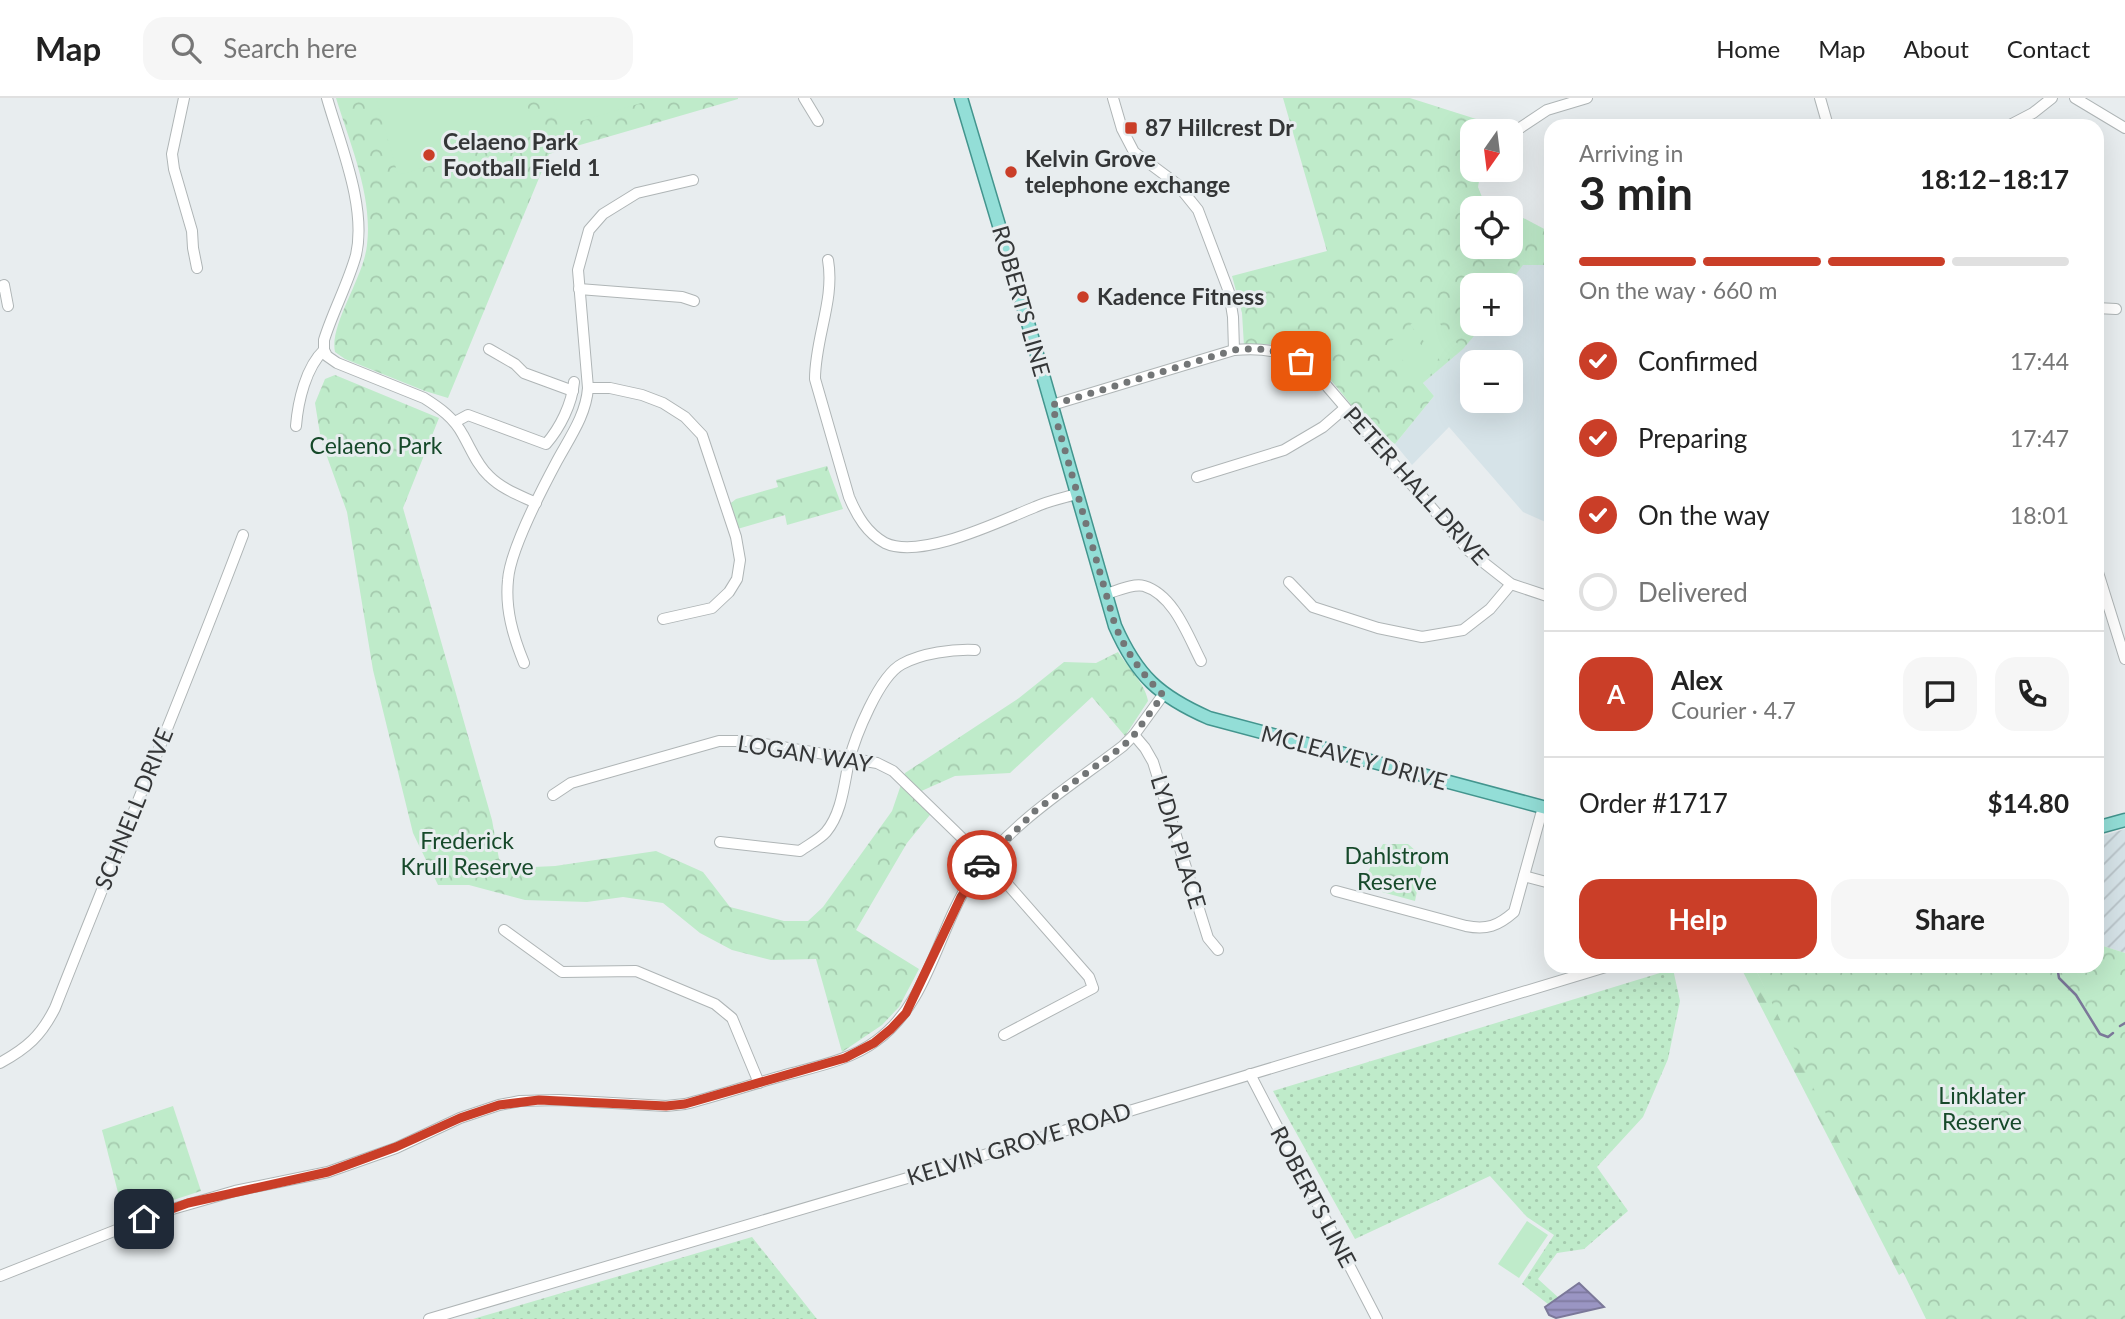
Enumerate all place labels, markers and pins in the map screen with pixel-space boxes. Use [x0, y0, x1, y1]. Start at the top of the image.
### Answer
place label: 87 Hillcrest Dr [1145, 113, 1294, 141]
marker: 87 Hillcrest Dr [1123, 120, 1139, 136]
place label: Celaeno Park Football Field 1 [443, 127, 600, 181]
place label: Kelvin Grove telephone exchange [1025, 144, 1230, 198]
marker: Celaeno Park Football Field 1 [421, 147, 437, 163]
marker: Kelvin Grove telephone exchange [1003, 164, 1019, 180]
place label: Kadence Fitness [1097, 282, 1264, 310]
marker: Kadence Fitness [1075, 289, 1091, 305]
pin [1271, 331, 1331, 391]
pin [114, 1189, 174, 1249]

